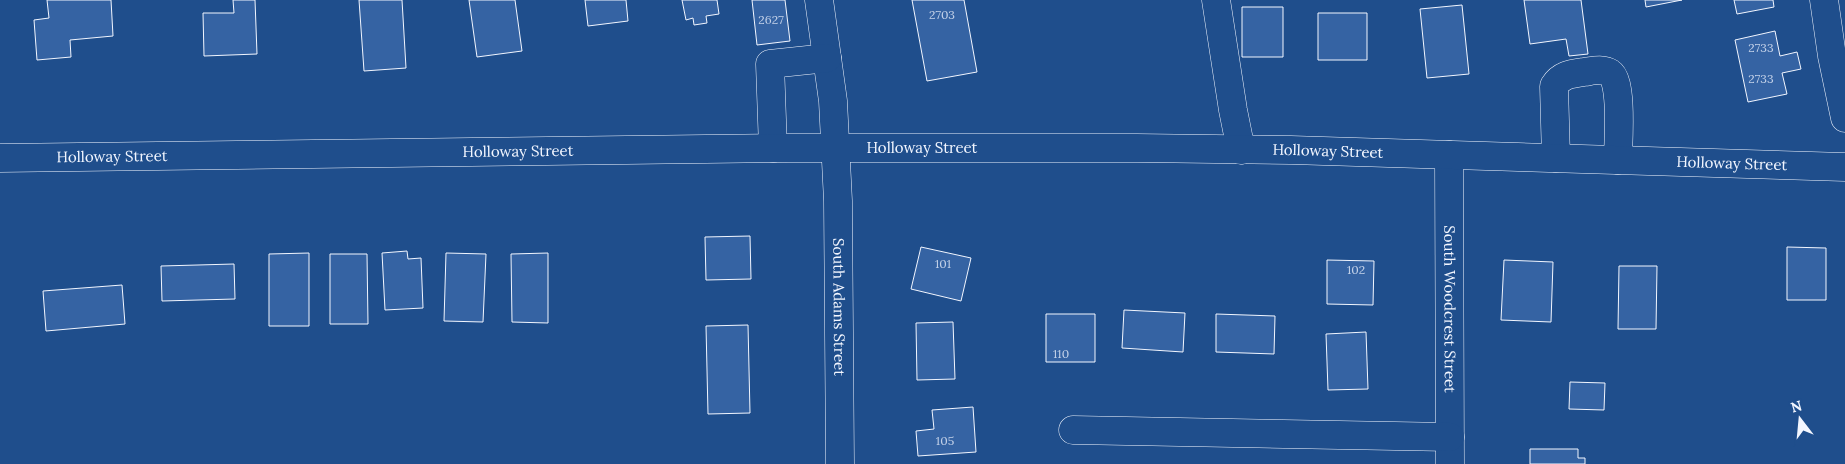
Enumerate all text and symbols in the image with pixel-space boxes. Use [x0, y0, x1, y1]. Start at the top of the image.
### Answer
house number: 2703 [929, 7, 955, 22]
house number: 2627 [758, 12, 784, 27]
house number: 2733 [1748, 40, 1774, 55]
house number: 2733 [1748, 71, 1774, 86]
street label: Holloway Street [866, 138, 978, 157]
street label: Holloway Street [1272, 140, 1384, 162]
street label: Holloway Street [462, 141, 574, 161]
street label: Holloway Street [56, 146, 168, 166]
street label: Holloway Street [1676, 152, 1788, 174]
street label: South Woodcrest Street [1440, 225, 1460, 393]
street label: South Adams Street [829, 238, 849, 376]
house number: 101 [935, 256, 951, 271]
house number: 102 [1347, 262, 1365, 277]
house number: 110 [1053, 346, 1069, 361]
north arrow [1775, 394, 1825, 444]
text: N [1789, 396, 1804, 417]
house number: 105 [936, 433, 954, 448]

